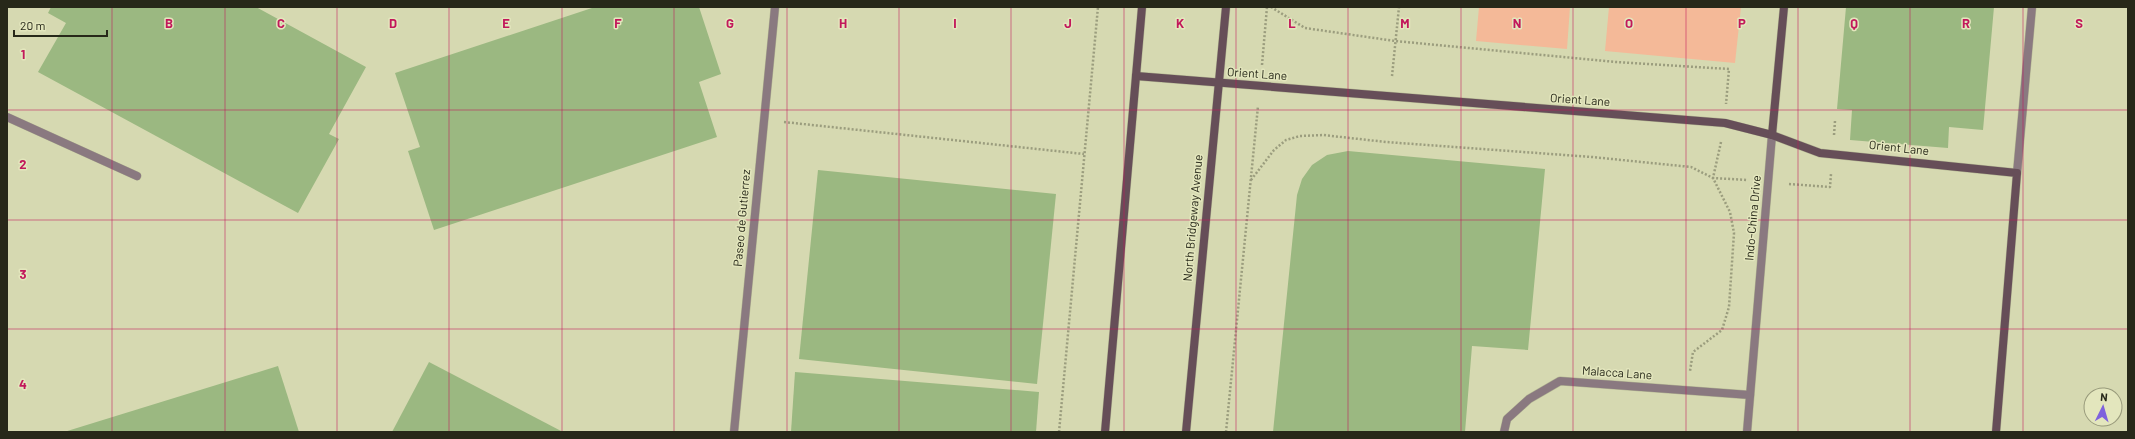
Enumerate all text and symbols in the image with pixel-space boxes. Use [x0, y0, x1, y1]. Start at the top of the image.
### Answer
scale bar [14, 12, 107, 38]
text: B [165, 15, 173, 31]
text: C [277, 15, 285, 31]
text: D [389, 15, 397, 31]
text: E [502, 15, 510, 31]
text: F [614, 15, 622, 31]
text: G [726, 15, 734, 31]
text: H [839, 15, 847, 31]
text: I [953, 15, 957, 31]
text: J [1064, 15, 1072, 31]
text: K [1176, 15, 1184, 31]
text: L [1288, 15, 1296, 31]
text: M [1400, 15, 1410, 31]
text: N [1513, 15, 1521, 31]
text: O [1625, 15, 1633, 31]
text: P [1738, 15, 1746, 31]
text: Q [1850, 15, 1858, 31]
text: R [1962, 15, 1970, 31]
text: S [2075, 15, 2083, 31]
text: 20 m [20, 18, 46, 32]
text: 1 [21, 46, 25, 62]
street label: Orient Lane [1227, 64, 1288, 82]
street label: Orient Lane [1550, 90, 1611, 108]
street label: Orient Lane [1868, 137, 1930, 157]
street label: North Bridgeway Avenue [1179, 154, 1205, 282]
text: 2 [19, 156, 27, 172]
street label: Paseo de Gutierrez [730, 169, 752, 267]
street label: Indo-China Drive [1741, 175, 1763, 261]
text: 3 [19, 266, 27, 282]
street label: Malacca Lane [1582, 363, 1653, 381]
text: 4 [19, 376, 27, 392]
north arrow [2083, 387, 2123, 427]
text: N [2100, 390, 2108, 403]

